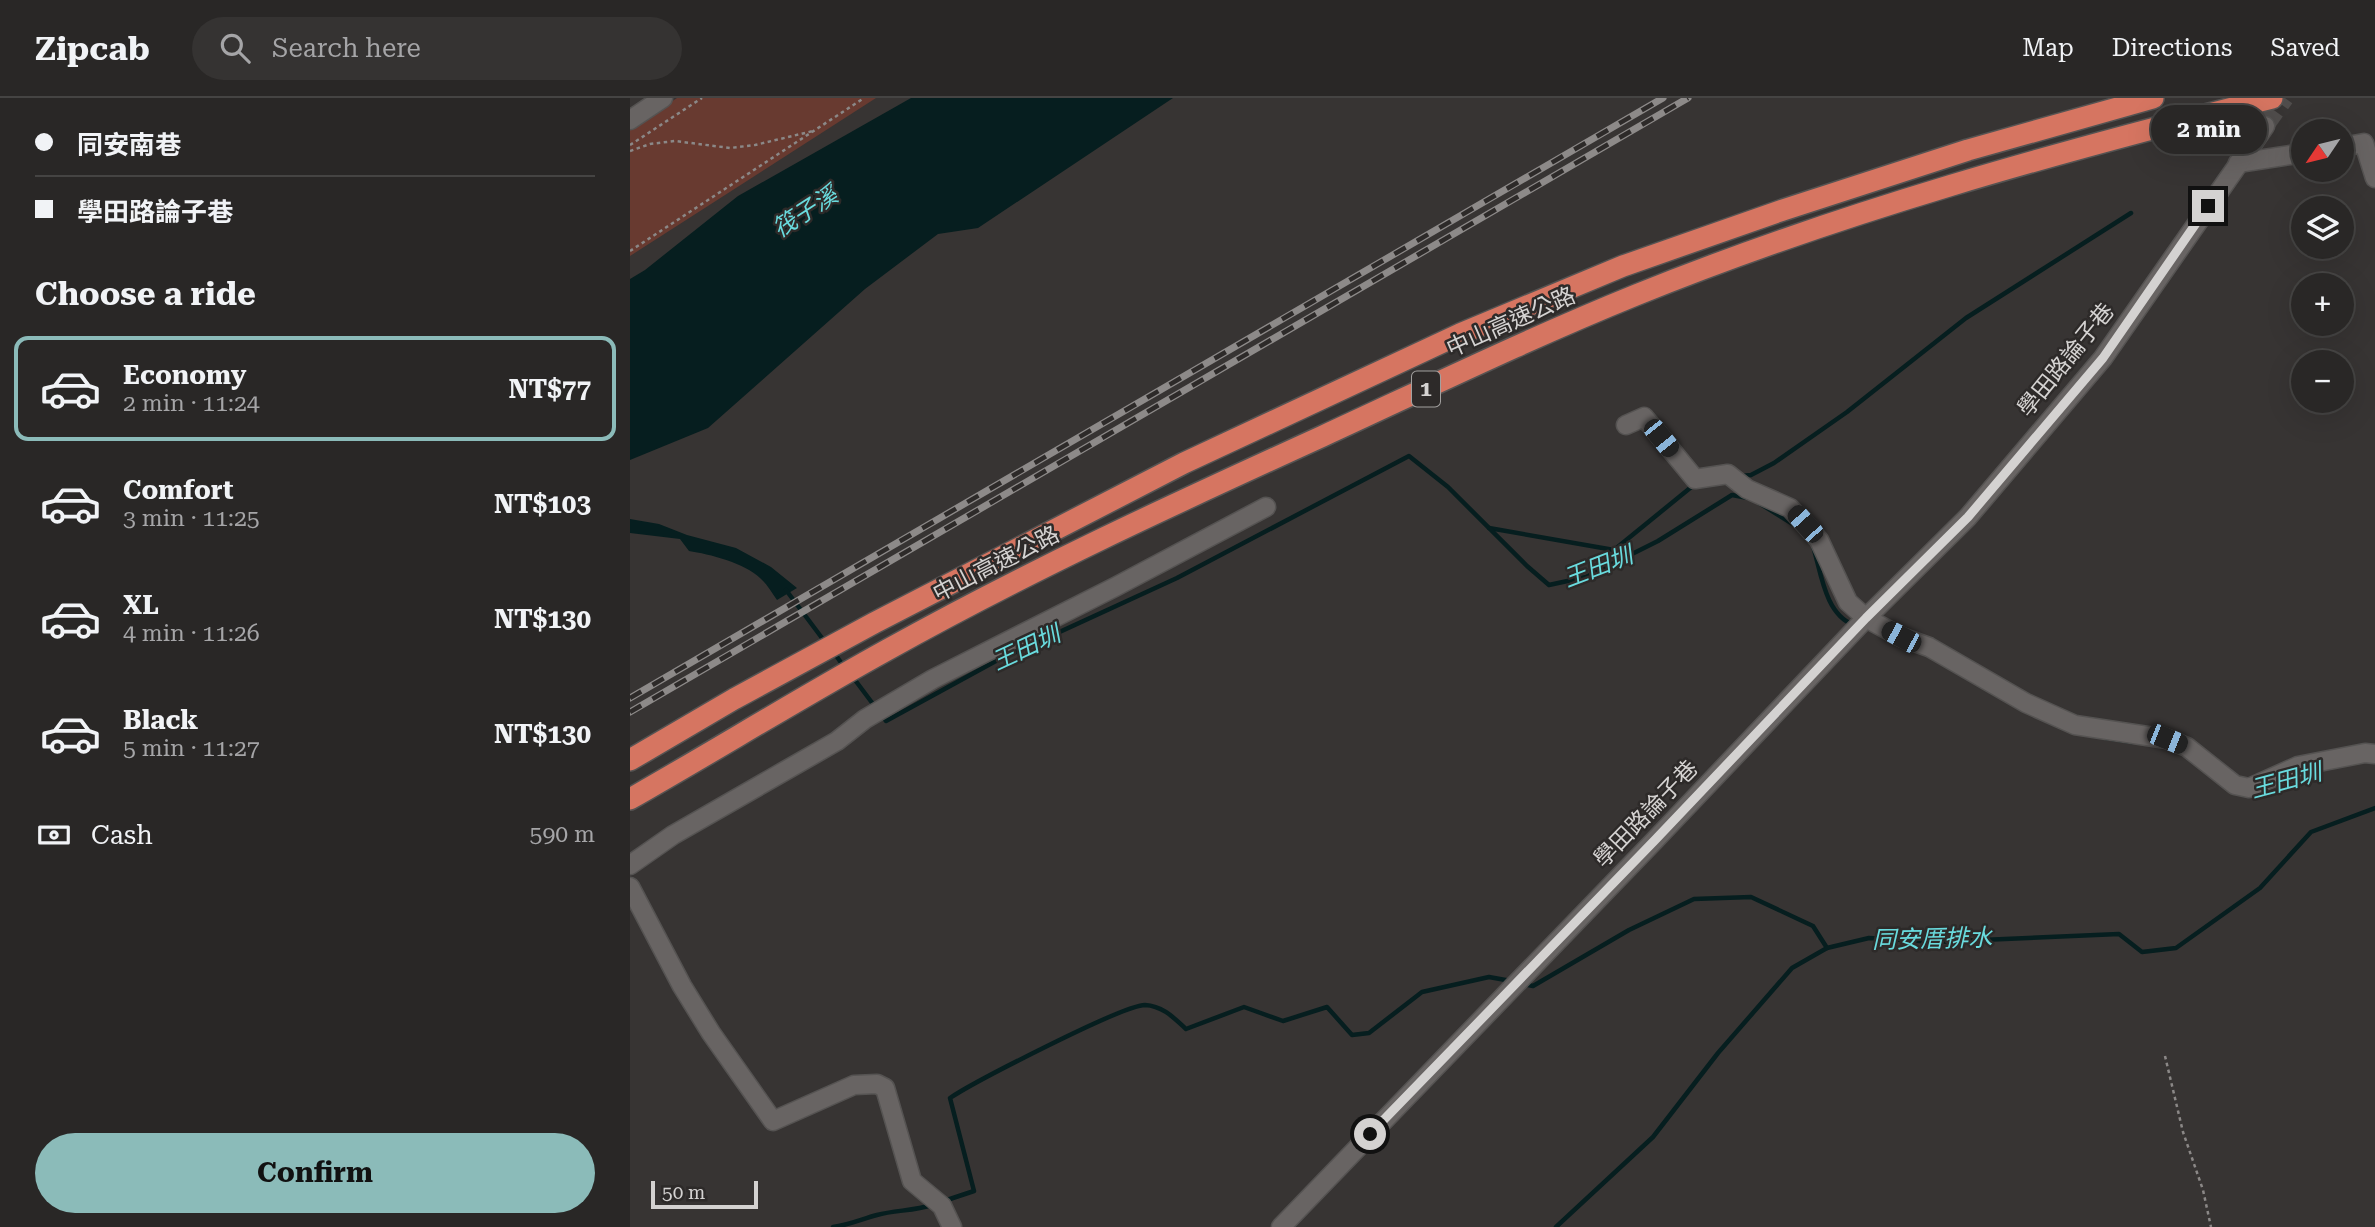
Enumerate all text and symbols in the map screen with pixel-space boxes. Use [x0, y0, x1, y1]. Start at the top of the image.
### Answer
search box [192, 17, 682, 80]
text: Zipcab [35, 29, 150, 68]
icon: search [216, 29, 254, 67]
text: Search here [272, 33, 421, 63]
text: Map [2022, 34, 2074, 62]
text: Directions [2112, 34, 2232, 62]
text: Saved [2270, 34, 2340, 62]
callout: 2 min [2150, 105, 2266, 154]
text: 2 min [2177, 116, 2241, 143]
north arrow [2291, 119, 2354, 182]
map controls [2291, 119, 2354, 413]
text: 同安南巷 [77, 130, 181, 160]
water label: 筏子溪 [767, 179, 845, 243]
route end [2192, 190, 2224, 222]
button: layers [2291, 196, 2354, 259]
text: 學田路論子巷 [77, 197, 233, 227]
button: + [2291, 273, 2354, 336]
text: Choose a ride [35, 275, 256, 313]
street label: 中山高速公路 [1442, 282, 1580, 362]
street label: 學田路論子巷 [2012, 298, 2120, 422]
button: − [2291, 350, 2354, 413]
icon: car [39, 357, 102, 420]
text: Economy [123, 360, 246, 390]
road number: 1 [1412, 372, 1440, 406]
text: NT$77 [509, 374, 591, 404]
text: 2 min · 11:24 [123, 390, 260, 417]
car [1640, 415, 1683, 461]
icon: car [39, 472, 102, 535]
text: Comfort [123, 475, 233, 505]
text: NT$103 [494, 489, 591, 519]
car [1784, 501, 1827, 547]
text: 3 min · 11:25 [123, 505, 260, 532]
street label: 中山高速公路 [928, 521, 1064, 607]
water label: 王田圳 [1559, 540, 1639, 593]
icon: car [39, 587, 102, 650]
text: XL [123, 590, 159, 620]
text: NT$130 [494, 604, 591, 634]
car [1878, 618, 1925, 656]
water label: 王田圳 [987, 619, 1067, 676]
text: 4 min · 11:26 [123, 620, 260, 647]
icon: car [39, 702, 102, 765]
text: Black [123, 705, 198, 735]
text: NT$130 [494, 719, 591, 749]
car [2144, 721, 2191, 757]
text: 5 min · 11:27 [123, 735, 260, 762]
street label: 學田路論子巷 [1588, 755, 1704, 873]
water label: 王田圳 [2248, 757, 2327, 804]
icon: cash [35, 816, 73, 854]
text: Cash [91, 820, 153, 850]
text: 590 m [530, 821, 595, 848]
water label: 同安厝排水 [1872, 924, 1993, 954]
route start [1354, 1118, 1386, 1150]
button: Confirm [35, 1133, 595, 1213]
scale bar [651, 1178, 758, 1210]
text: 50 m [662, 1181, 705, 1204]

